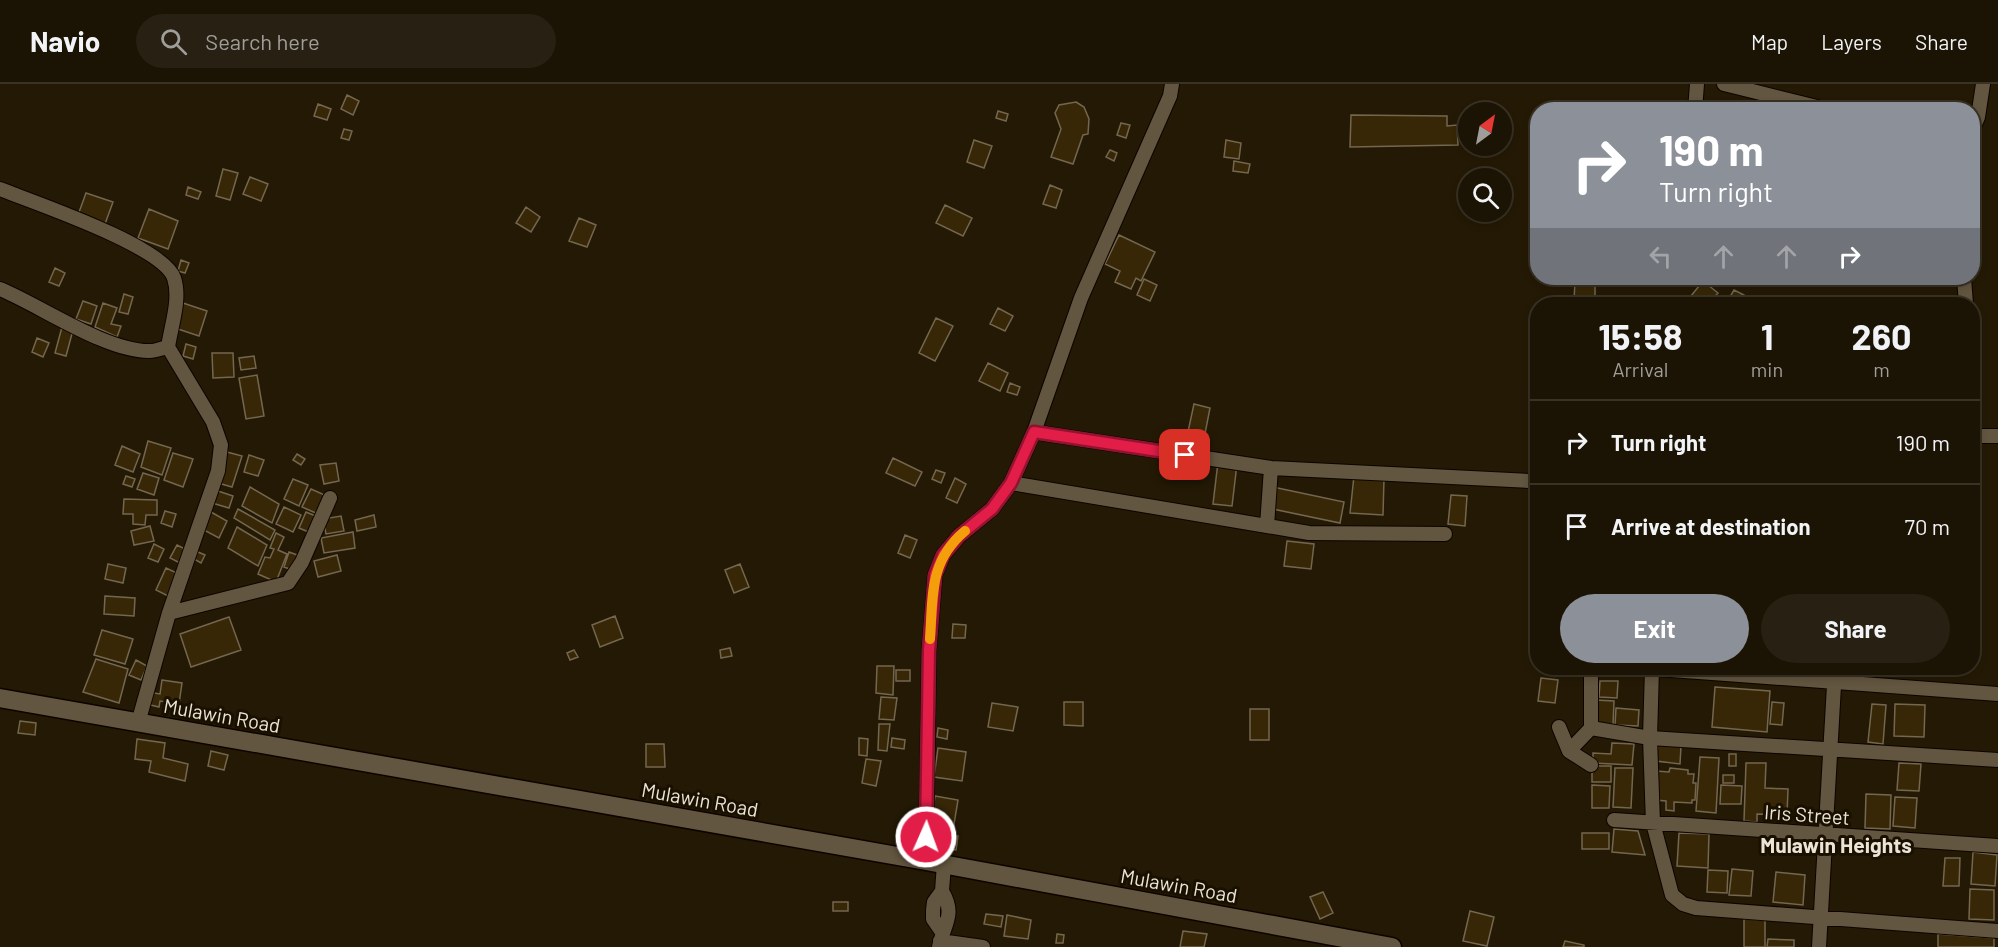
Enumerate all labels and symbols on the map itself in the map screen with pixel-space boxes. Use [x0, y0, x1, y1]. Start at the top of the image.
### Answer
north arrow [1458, 102, 1512, 156]
pin [1159, 429, 1210, 480]
street label: Mulawin Road [162, 693, 282, 737]
street label: Mulawin Road [640, 777, 760, 821]
street label: Iris Street [1763, 799, 1851, 829]
position arrow [894, 805, 958, 869]
district label: Mulawin Heights [1760, 832, 1912, 857]
street label: Mulawin Road [1119, 863, 1239, 907]

